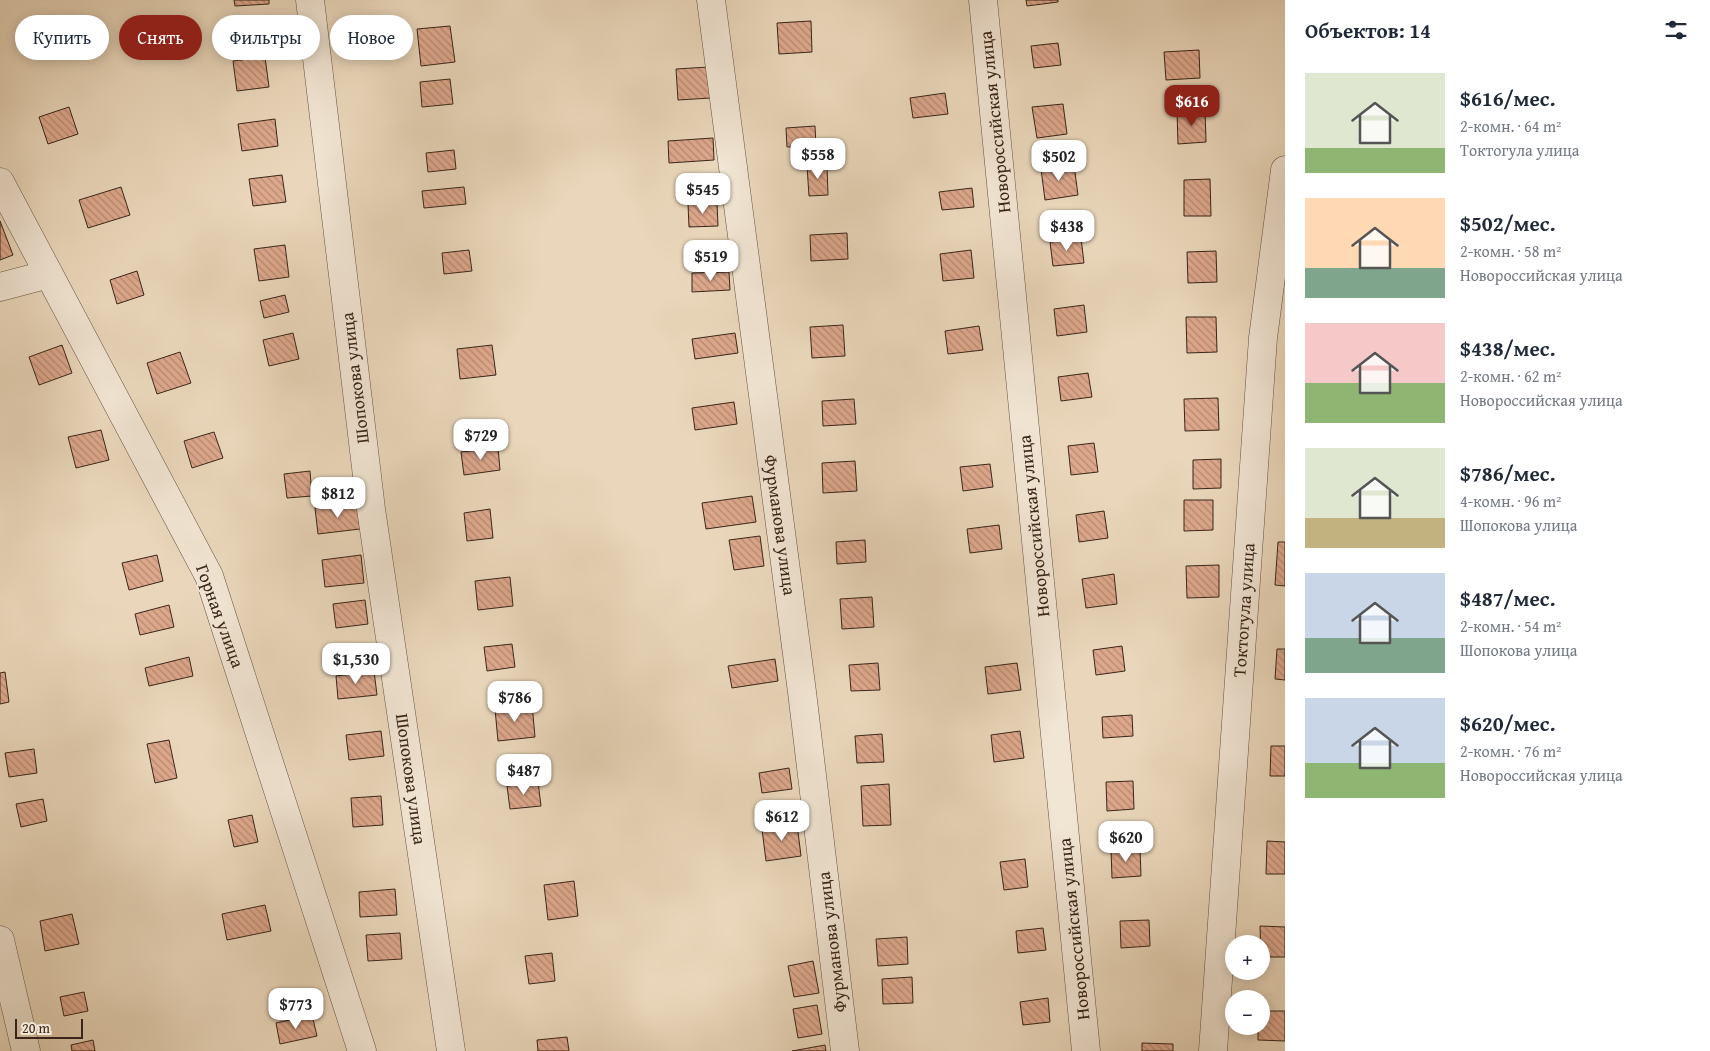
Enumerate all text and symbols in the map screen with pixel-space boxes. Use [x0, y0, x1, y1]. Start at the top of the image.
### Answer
chip: Купить [15, 15, 109, 60]
chip: Снять [119, 15, 202, 60]
chip: Фильтры [212, 15, 320, 60]
chip: Новое [330, 15, 413, 60]
text: Объектов: 14 [1305, 15, 1431, 46]
icon: filters [1662, 16, 1690, 44]
street label: Новороссийская улица [971, 29, 1017, 214]
text: $616/мес. [1460, 83, 1555, 114]
pin: $616 [1162, 84, 1222, 127]
text: $616 [1175, 89, 1209, 113]
icon: home [1345, 93, 1405, 153]
text: 2-комн. · 64 m² [1460, 114, 1561, 138]
pin: $558 [788, 138, 848, 180]
text: Токтогула улица [1460, 138, 1579, 162]
pin: $502 [1029, 140, 1089, 182]
text: $558 [801, 142, 835, 166]
text: $502 [1042, 144, 1076, 168]
pin: $545 [673, 172, 733, 215]
text: $545 [686, 177, 720, 201]
text: $502/мес. [1460, 208, 1555, 239]
pin: $438 [1037, 210, 1097, 252]
text: $438 [1050, 214, 1084, 238]
icon: home [1345, 218, 1405, 278]
text: 2-комн. · 58 m² [1460, 239, 1561, 263]
pin: $519 [681, 240, 741, 282]
text: $519 [694, 244, 728, 268]
text: Новороссийская улица [1460, 263, 1623, 287]
street label: Шопокова улица [333, 310, 376, 445]
text: $438/мес. [1460, 333, 1555, 364]
icon: home [1345, 343, 1405, 403]
text: 2-комн. · 62 m² [1460, 364, 1561, 388]
text: Новороссийская улица [1460, 388, 1623, 412]
pin: $729 [451, 418, 511, 461]
text: $729 [464, 423, 498, 447]
street label: Новороссийская улица [1010, 433, 1056, 618]
street label: Фурманова улица [757, 453, 804, 597]
text: $786/мес. [1460, 458, 1555, 489]
icon: home [1345, 468, 1405, 528]
pin: $812 [308, 476, 368, 519]
text: $812 [321, 481, 355, 505]
text: 4-комн. · 96 m² [1460, 489, 1561, 513]
text: Шопокова улица [1460, 513, 1577, 537]
street label: Токтогула улица [1225, 542, 1262, 678]
street label: Горная улица [189, 560, 252, 672]
text: $487/мес. [1460, 583, 1555, 614]
icon: home [1345, 593, 1405, 653]
text: 2-комн. · 54 m² [1460, 614, 1561, 638]
text: Шопокова улица [1460, 638, 1577, 662]
pin: $1,530 [315, 642, 397, 685]
text: $1,530 [333, 647, 379, 671]
pin: $786 [485, 680, 545, 723]
text: $786 [498, 685, 532, 709]
text: $620/мес. [1460, 708, 1555, 739]
street label: Шопокова улица [389, 712, 434, 847]
icon: home [1345, 718, 1405, 778]
text: 2-комн. · 76 m² [1460, 739, 1561, 763]
pin: $487 [494, 754, 554, 796]
text: $487 [507, 758, 541, 782]
text: Новороссийская улица [1460, 763, 1623, 787]
pin: $612 [752, 800, 812, 842]
text: $612 [765, 804, 799, 828]
pin: $620 [1096, 820, 1156, 863]
text: $620 [1109, 825, 1143, 849]
street label: Новороссийская улица [1050, 836, 1096, 1021]
street label: Фурманова улица [809, 870, 854, 1014]
map controls [1225, 935, 1270, 1035]
button: + [1225, 935, 1270, 980]
pin: $773 [266, 988, 326, 1030]
button: − [1225, 990, 1270, 1035]
text: $773 [279, 992, 313, 1016]
scale bar [15, 1016, 82, 1039]
text: 20 m [22, 1018, 50, 1038]

